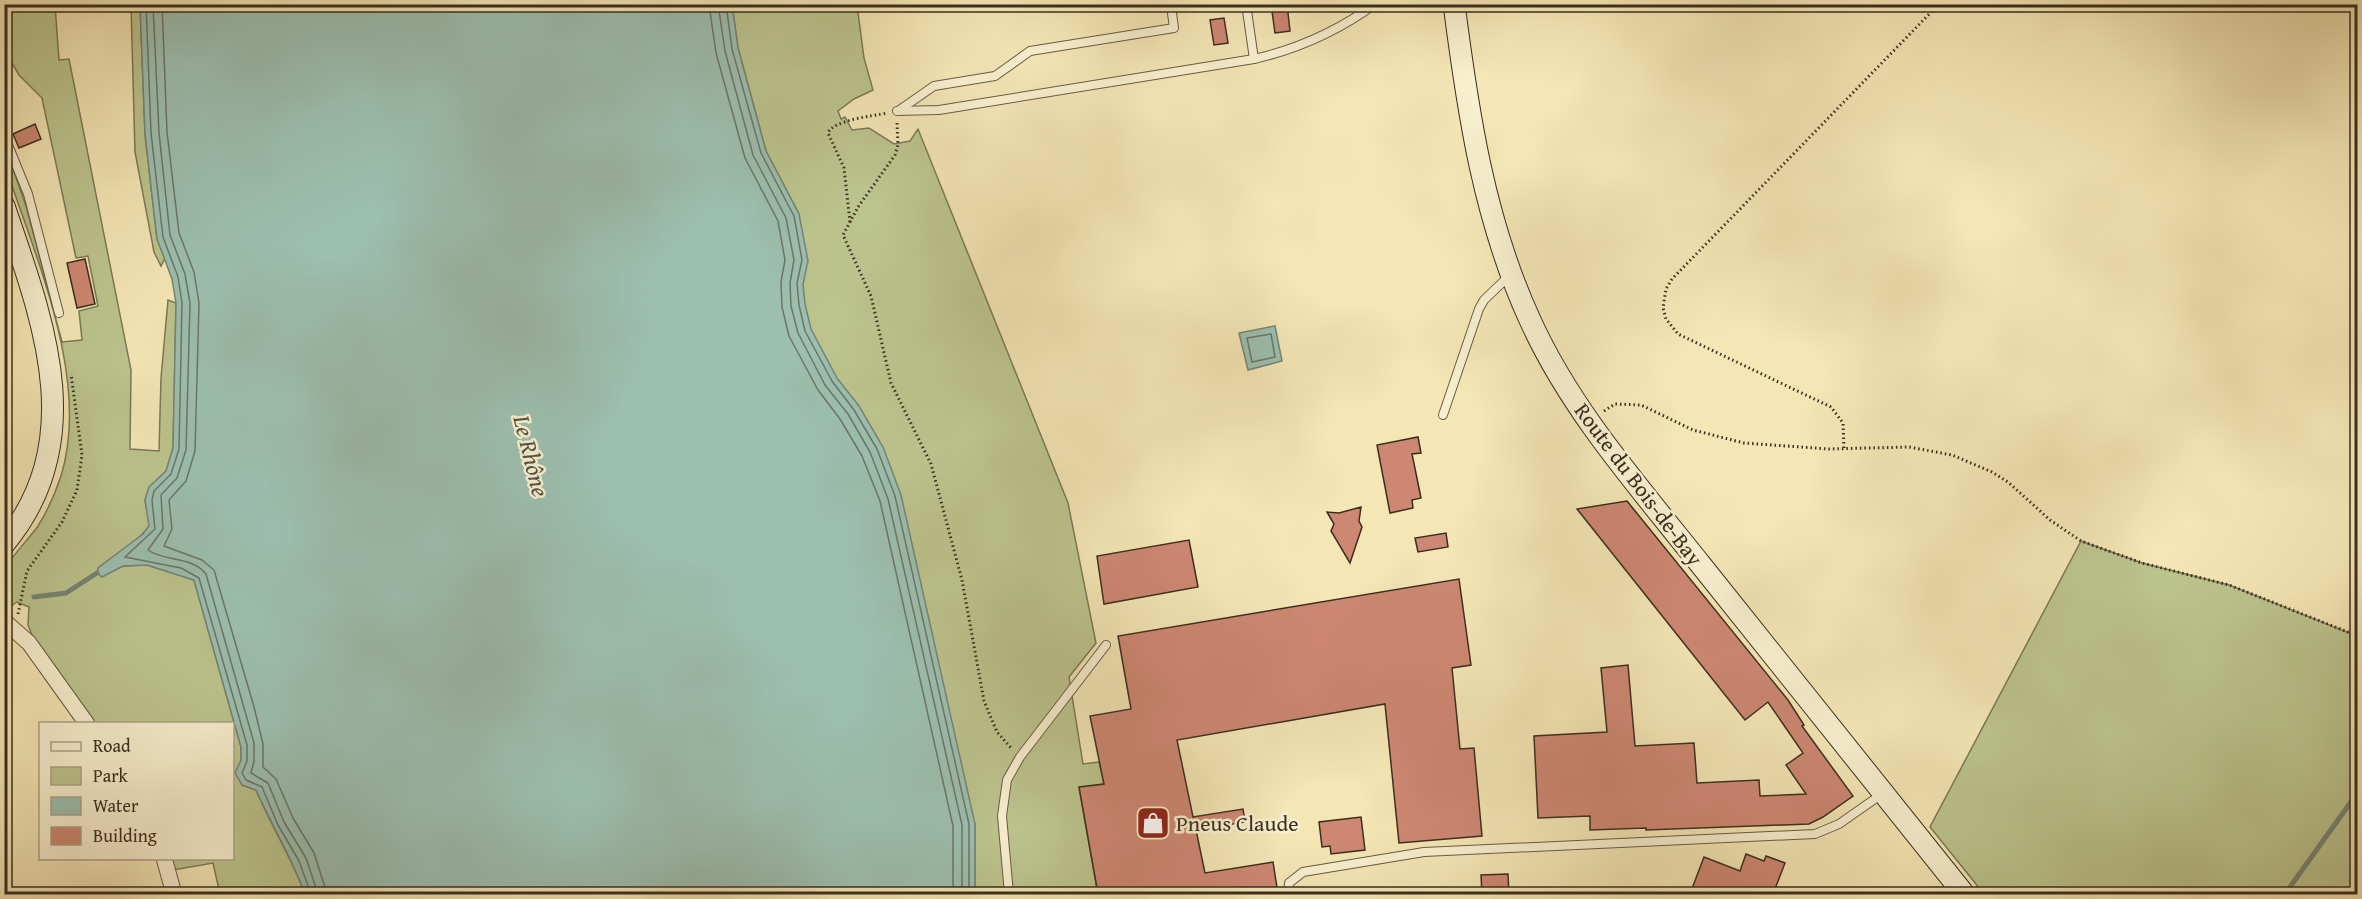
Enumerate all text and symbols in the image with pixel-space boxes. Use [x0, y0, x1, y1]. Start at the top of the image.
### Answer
street label: Route du Bois-de-Bay [1567, 396, 1711, 572]
water label: Le Rhône [504, 411, 559, 501]
legend [39, 722, 234, 860]
text: Road [93, 732, 131, 759]
text: Park [93, 762, 129, 789]
text: Water [93, 792, 139, 819]
shop icon: Pneus Claude [1135, 805, 1171, 841]
place label: Pneus Claude [1176, 807, 1298, 839]
text: Building [93, 822, 157, 849]

